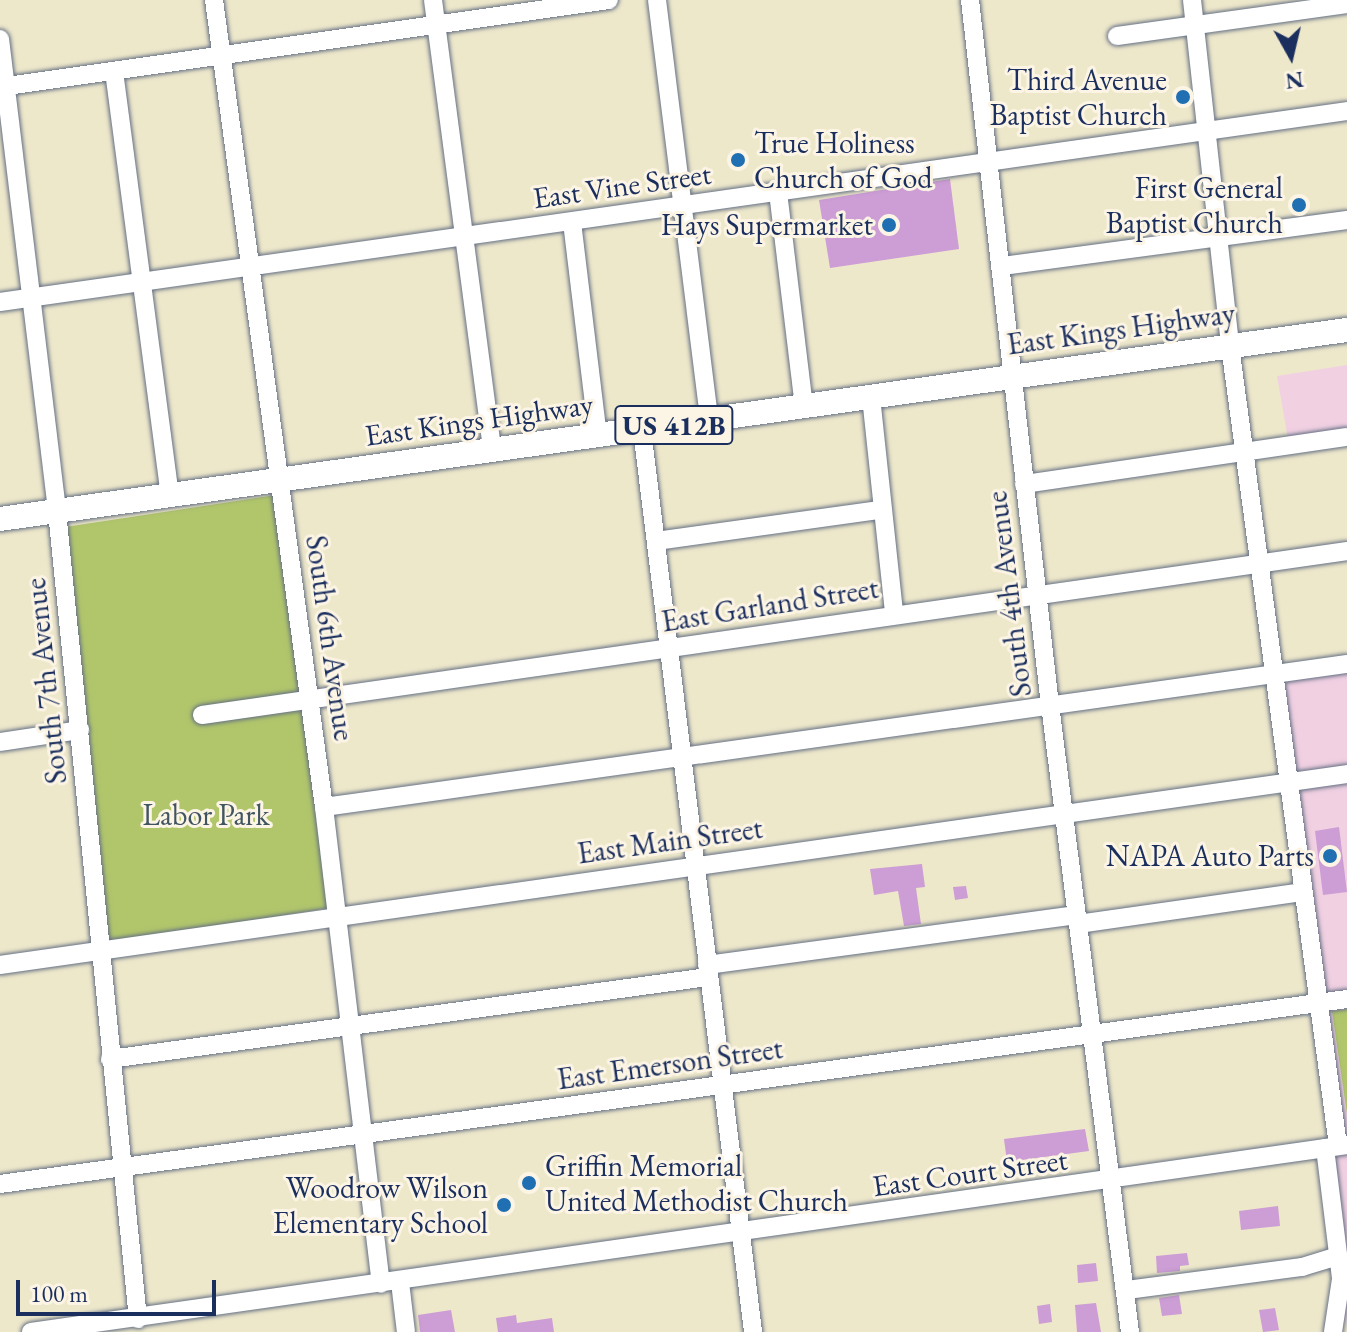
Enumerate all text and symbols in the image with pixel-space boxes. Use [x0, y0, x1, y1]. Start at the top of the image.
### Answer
north arrow [1251, 16, 1331, 96]
place label: Third Avenue Baptist Church [990, 62, 1167, 132]
text: N [1284, 65, 1305, 96]
marker: Third Avenue Baptist Church [1174, 88, 1192, 106]
place label: True Holiness Church of God [754, 125, 933, 196]
marker: True Holiness Church of God [729, 151, 747, 169]
street label: East Vine Street [531, 156, 713, 216]
place label: First General Baptist Church [1106, 170, 1283, 240]
marker: First General Baptist Church [1290, 196, 1308, 214]
place label: Hays Supermarket [661, 207, 873, 243]
marker: Hays Supermarket [880, 216, 898, 234]
street label: East Kings Highway [1005, 295, 1237, 363]
street label: East Kings Highway [363, 386, 595, 454]
road number: US 412B [614, 401, 734, 449]
street label: South 4th Avenue [979, 489, 1039, 699]
street label: South 6th Avenue [298, 533, 362, 743]
street label: East Garland Street [659, 570, 881, 640]
street label: South 7th Avenue [17, 576, 75, 786]
park label: Labor Park [143, 797, 269, 833]
street label: East Main Street [575, 810, 765, 872]
place label: NAPA Auto Parts [1106, 838, 1314, 874]
marker: NAPA Auto Parts [1321, 847, 1339, 865]
street label: East Emerson Street [555, 1030, 785, 1098]
street label: East Court Street [870, 1141, 1070, 1205]
place label: Griffin Memorial United Methodist Church [545, 1148, 848, 1218]
place label: Woodrow Wilson Elementary School [273, 1170, 488, 1240]
marker: Griffin Memorial United Methodist Church [520, 1174, 538, 1192]
marker: Woodrow Wilson Elementary School [495, 1196, 513, 1214]
scale bar [20, 1264, 220, 1314]
text: 100 m [30, 1278, 88, 1309]

